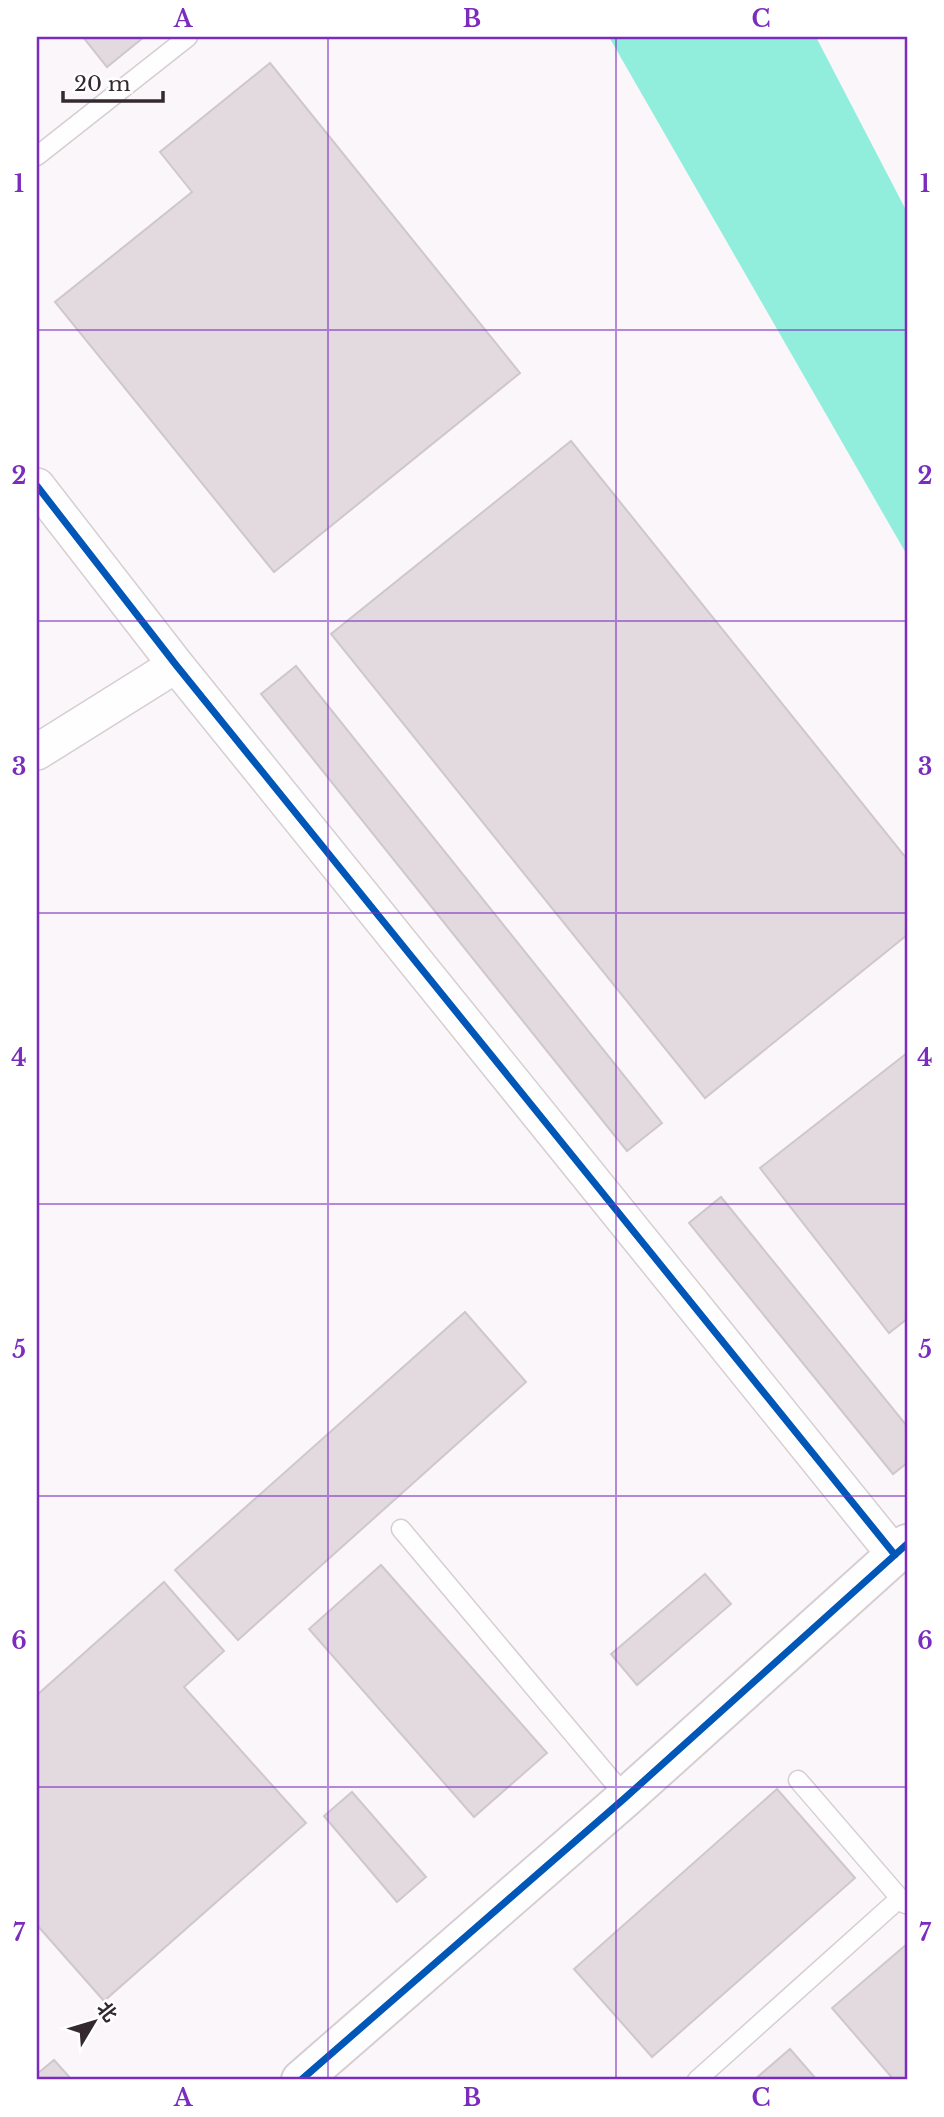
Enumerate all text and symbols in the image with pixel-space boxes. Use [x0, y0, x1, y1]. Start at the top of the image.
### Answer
text: A [173, 5, 194, 33]
text: B [463, 5, 481, 33]
text: C [752, 5, 770, 33]
scale bar [63, 60, 163, 104]
text: 20 m [74, 71, 131, 97]
text: 1 [14, 170, 24, 198]
text: 1 [920, 170, 930, 198]
text: 2 [12, 462, 26, 490]
text: 2 [918, 462, 932, 490]
text: 3 [12, 753, 26, 781]
text: 3 [918, 753, 932, 781]
text: 4 [11, 1044, 27, 1072]
text: 4 [917, 1044, 933, 1072]
text: 5 [12, 1336, 26, 1364]
text: 5 [918, 1336, 932, 1364]
text: 6 [11, 1627, 27, 1655]
text: 6 [917, 1627, 933, 1655]
text: 7 [13, 1919, 26, 1947]
text: 7 [919, 1919, 932, 1947]
north arrow [60, 1988, 130, 2058]
text: 北 [92, 1997, 122, 2026]
text: A [173, 2084, 194, 2112]
text: B [463, 2084, 481, 2112]
text: C [752, 2084, 770, 2112]

